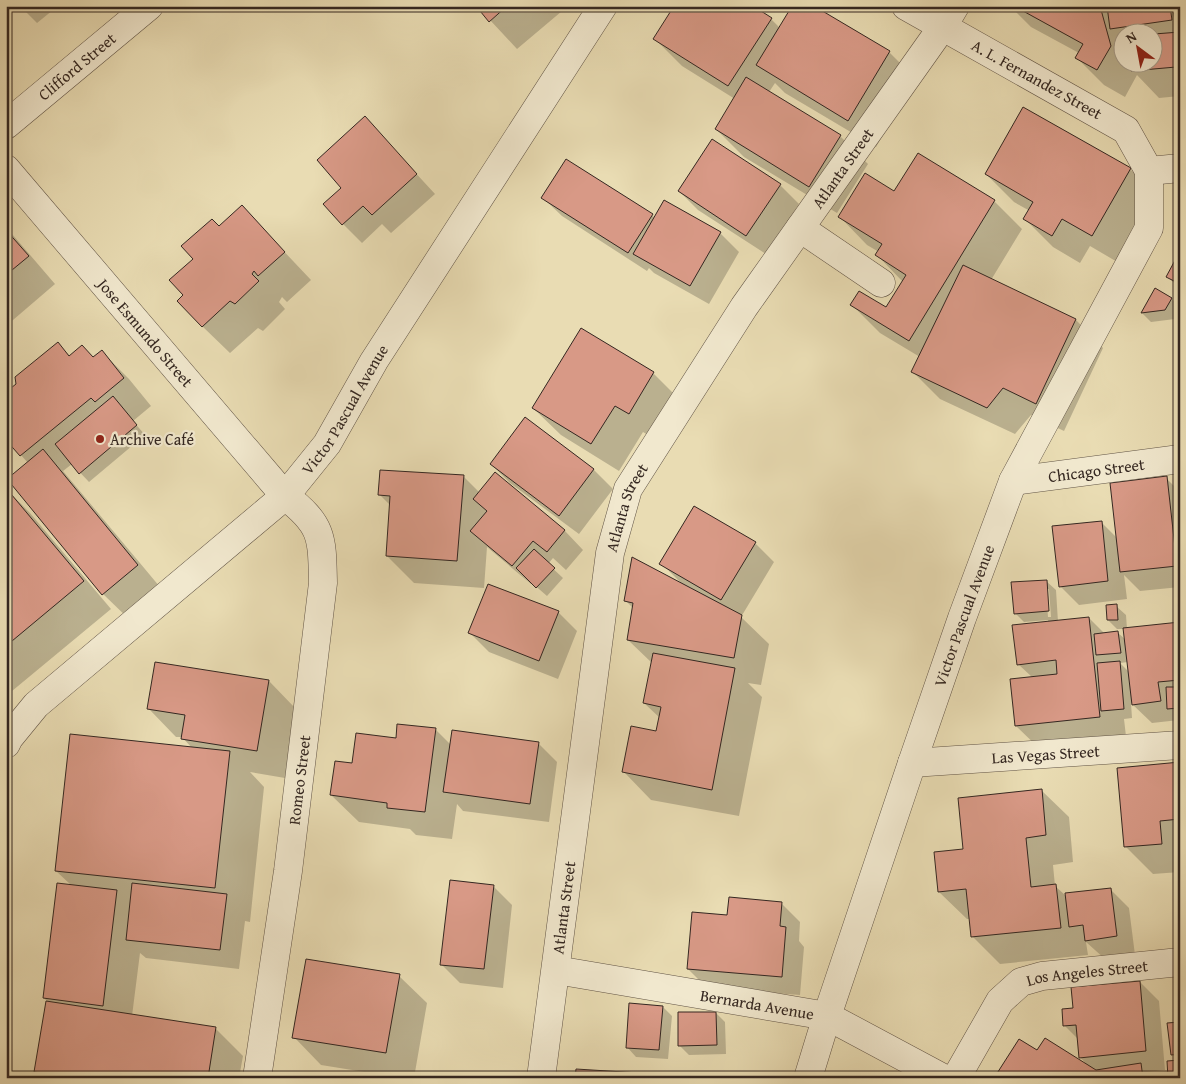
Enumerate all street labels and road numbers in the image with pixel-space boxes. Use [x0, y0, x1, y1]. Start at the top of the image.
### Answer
street label: Clifford Street [32, 26, 121, 106]
street label: A. L. Fernandez Street [967, 33, 1107, 125]
street label: Atlanta Street [805, 123, 879, 213]
street label: Jose Esmundo Street [91, 271, 199, 393]
street label: Victor Pascual Avenue [295, 339, 394, 479]
street label: Chicago Street [1047, 452, 1146, 488]
street label: Atlanta Street [599, 458, 654, 555]
street label: Victor Pascual Avenue [927, 541, 1000, 690]
street label: Romeo Street [282, 733, 316, 826]
street label: Las Vegas Street [991, 738, 1101, 770]
street label: Atlanta Street [545, 859, 581, 955]
street label: Los Angeles Street [1023, 953, 1149, 992]
street label: Bernarda Avenue [698, 983, 816, 1026]

